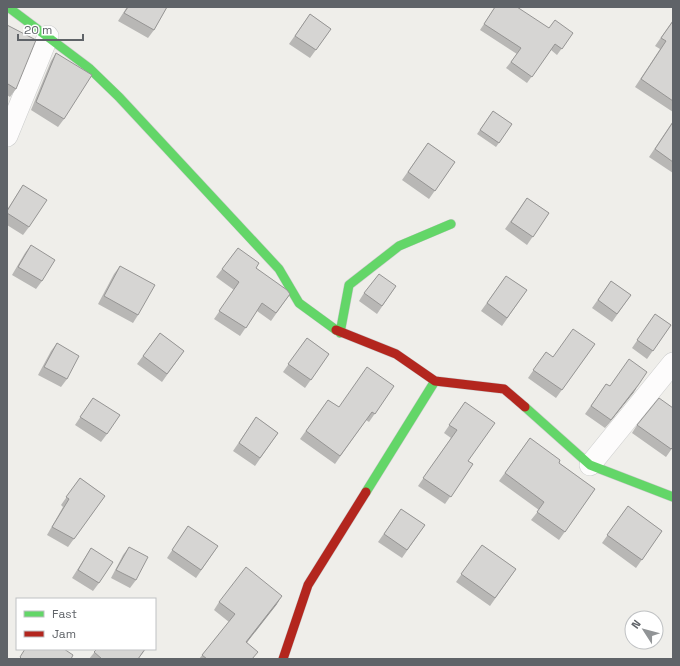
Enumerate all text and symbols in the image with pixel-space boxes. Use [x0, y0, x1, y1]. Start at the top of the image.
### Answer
scale bar [18, 16, 83, 42]
text: 20 m [24, 22, 52, 38]
legend [16, 598, 156, 650]
text: Fast [52, 606, 77, 622]
north arrow [624, 610, 664, 650]
text: N [628, 617, 644, 631]
text: Jam [52, 626, 76, 642]

